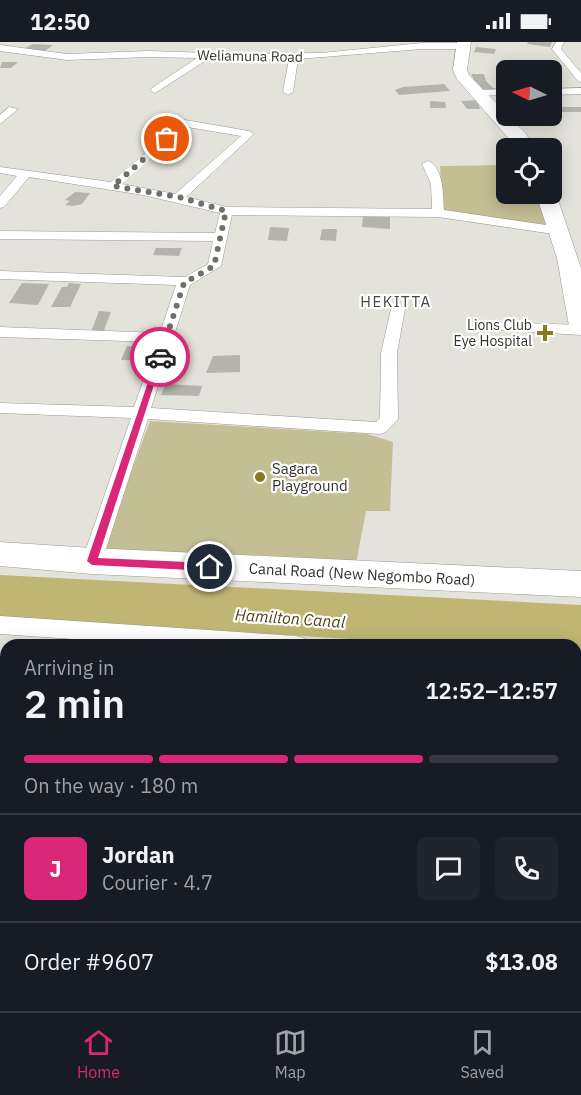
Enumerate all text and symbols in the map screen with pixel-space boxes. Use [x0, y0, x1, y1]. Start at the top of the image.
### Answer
text: 12:50 [30, 7, 90, 36]
street label: Weliamuna Road [197, 46, 303, 66]
north arrow [496, 60, 562, 126]
map controls [496, 60, 562, 204]
pin [141, 113, 192, 164]
icon: bag [150, 122, 183, 155]
button: locate [496, 138, 562, 204]
district label: HEKITTA [360, 292, 432, 311]
place label: Lions Club Eye Hospital [454, 316, 532, 350]
marker: Lions Club Eye Hospital [536, 324, 554, 342]
courier [130, 327, 190, 387]
icon: car [144, 341, 177, 374]
place label: Sagara Playground [272, 459, 348, 495]
marker: Sagara Playground [253, 470, 267, 484]
pin [184, 541, 235, 592]
icon: home [193, 550, 226, 583]
street label: Canal Road (New Negombo Road) [248, 559, 476, 589]
water label: Hamilton Canal [234, 604, 347, 632]
text: Arriving in [24, 654, 114, 681]
text: 12:52–12:57 [425, 676, 558, 705]
text: 2 min [24, 678, 125, 729]
text: On the way · 180 m [24, 772, 198, 799]
button: chat [417, 837, 480, 900]
button: phone [495, 837, 558, 900]
text: Jordan [102, 840, 175, 869]
text: J [49, 854, 62, 883]
text: Courier · 4.7 [102, 869, 213, 896]
text: Order #9607 [24, 947, 154, 976]
text: $13.08 [485, 947, 558, 976]
tab: Home [77, 1026, 120, 1082]
tab: Map [274, 1026, 307, 1082]
tab: Saved [461, 1026, 504, 1082]

